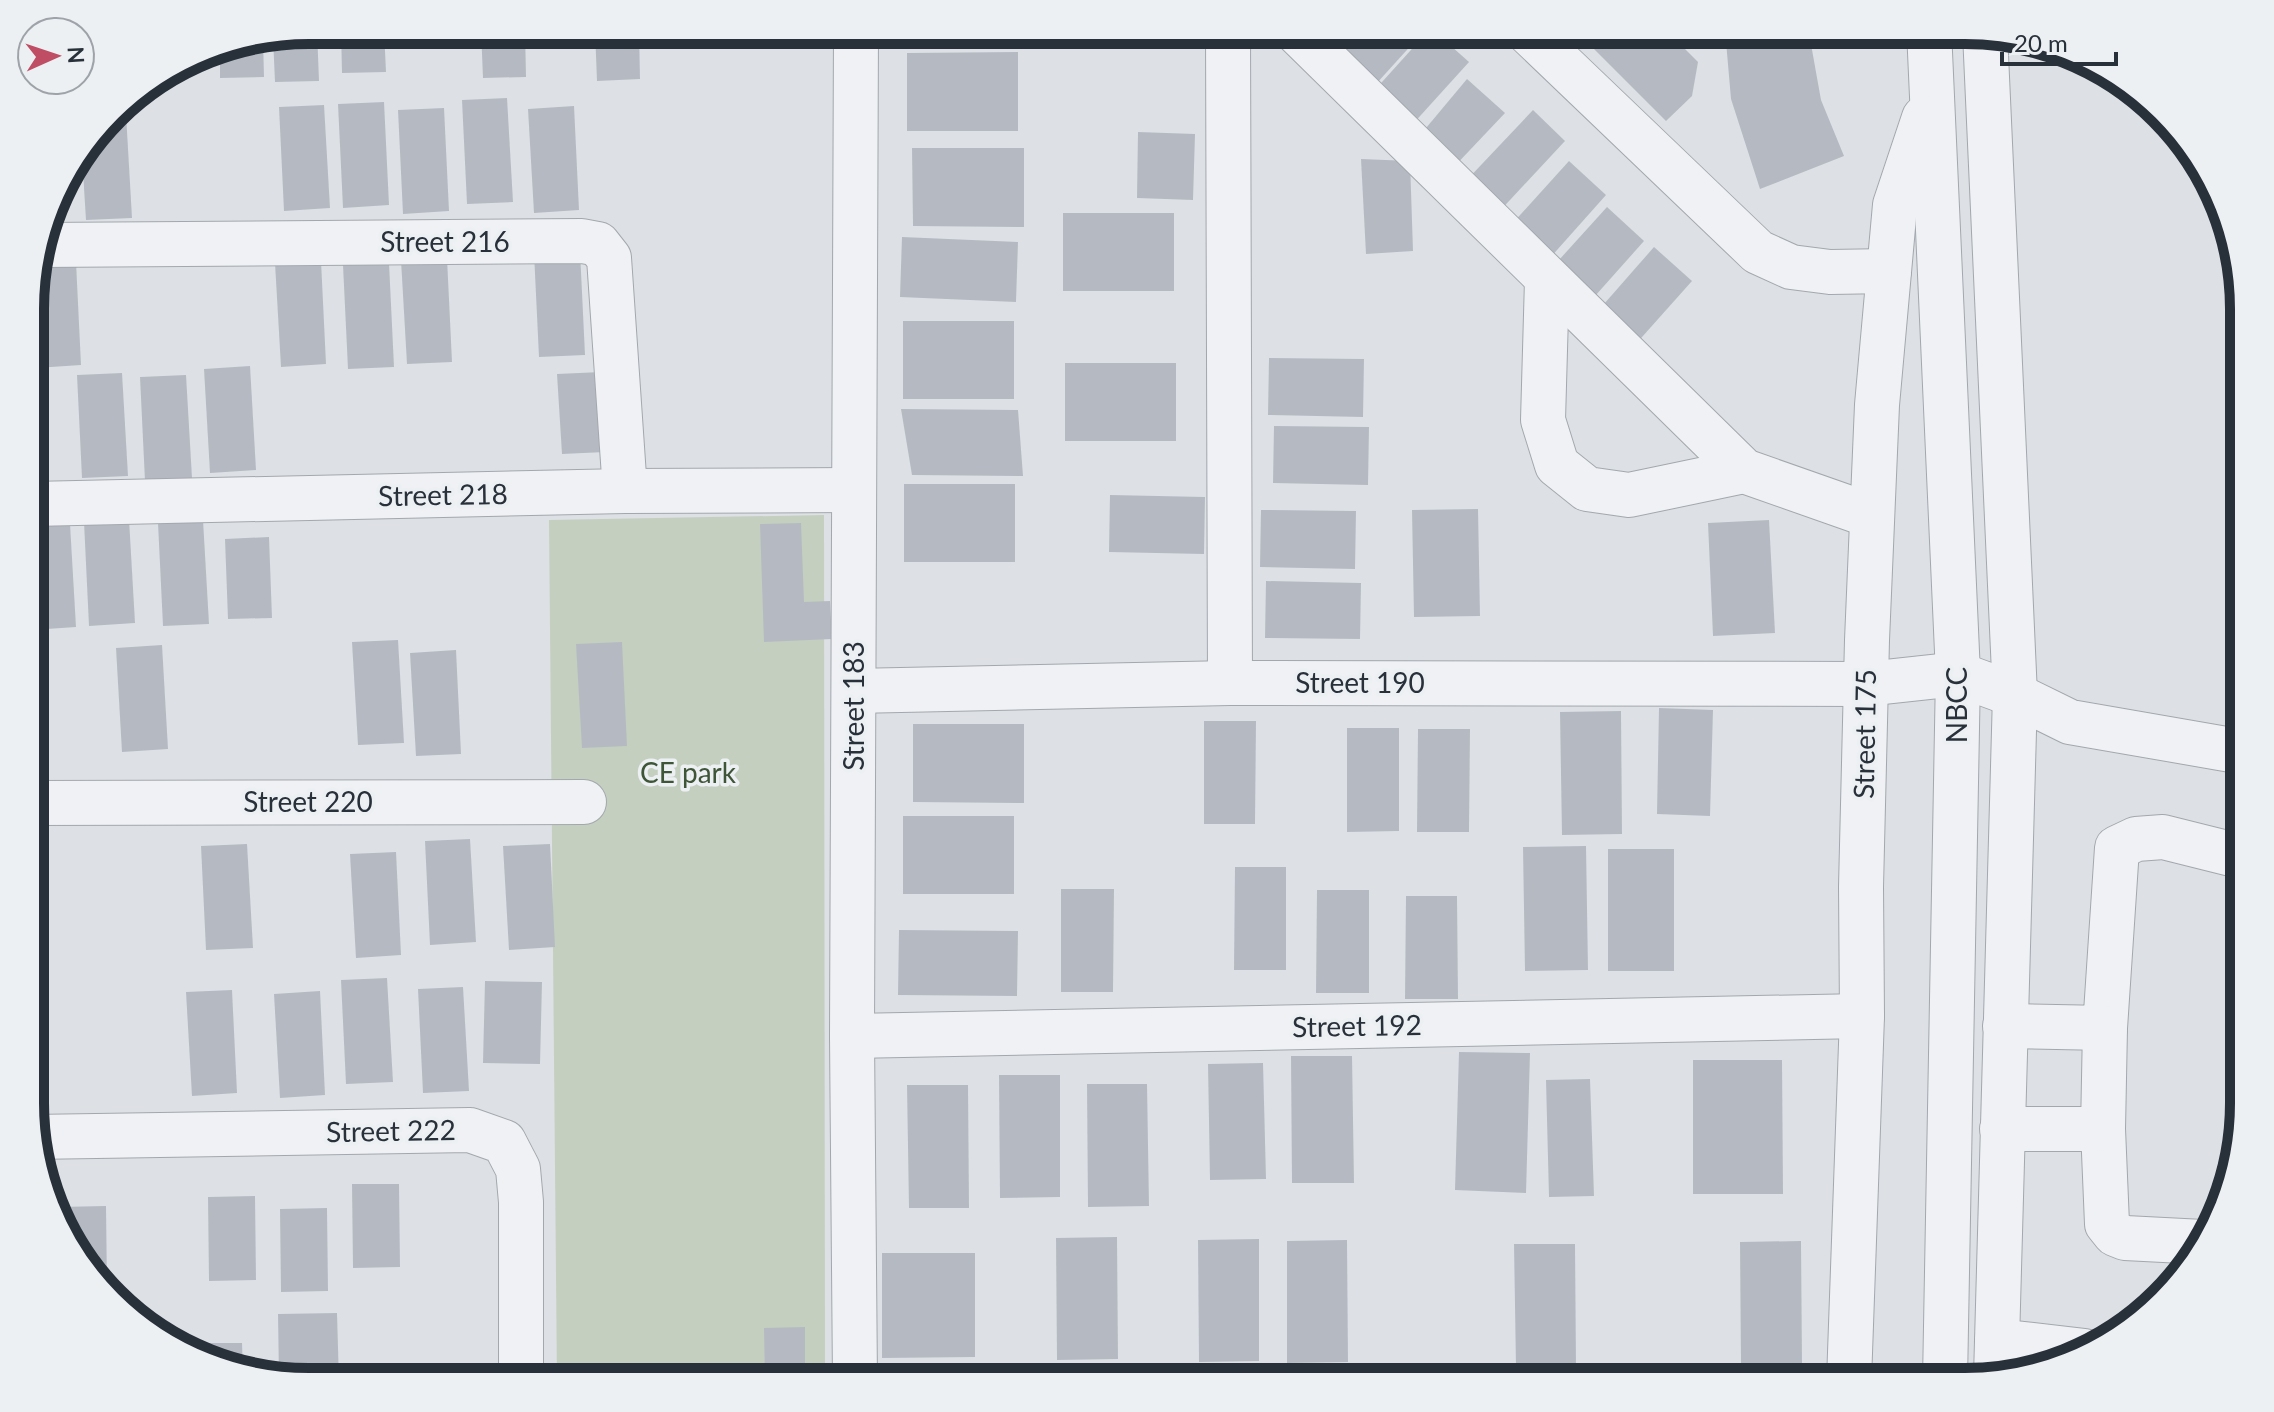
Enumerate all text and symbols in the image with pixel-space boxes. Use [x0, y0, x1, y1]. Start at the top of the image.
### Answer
north arrow [16, 16, 96, 96]
scale bar [2002, 16, 2116, 66]
text: 20 m [2014, 28, 2068, 57]
text: N [63, 46, 90, 64]
street label: Street 216 [380, 224, 510, 258]
street label: Street 218 [378, 476, 508, 512]
street label: Street 183 [836, 641, 870, 771]
street label: Street 190 [1295, 665, 1425, 699]
street label: NBCC [1939, 666, 1973, 743]
street label: Street 175 [1846, 669, 1882, 799]
park label: CE park [640, 755, 737, 789]
street label: Street 220 [243, 784, 373, 818]
street label: Street 192 [1292, 1007, 1422, 1043]
street label: Street 222 [326, 1112, 456, 1148]

